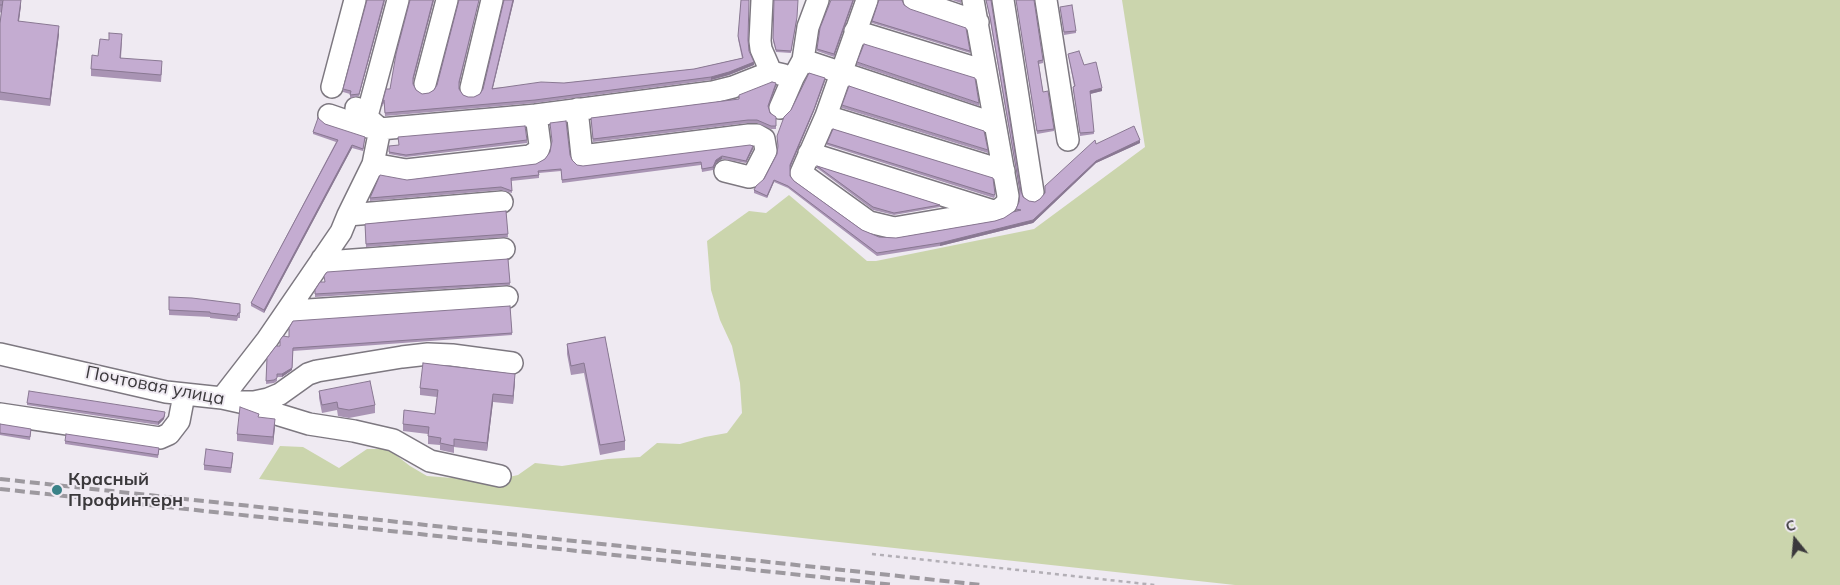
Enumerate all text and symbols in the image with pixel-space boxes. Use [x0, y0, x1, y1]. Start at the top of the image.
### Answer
street label: Почтовая улица [84, 362, 226, 410]
place label: Красный Профинтерн [68, 469, 183, 512]
marker: Красный Профинтерн [50, 483, 64, 497]
north arrow [1770, 515, 1820, 565]
text: С [1783, 516, 1798, 536]

